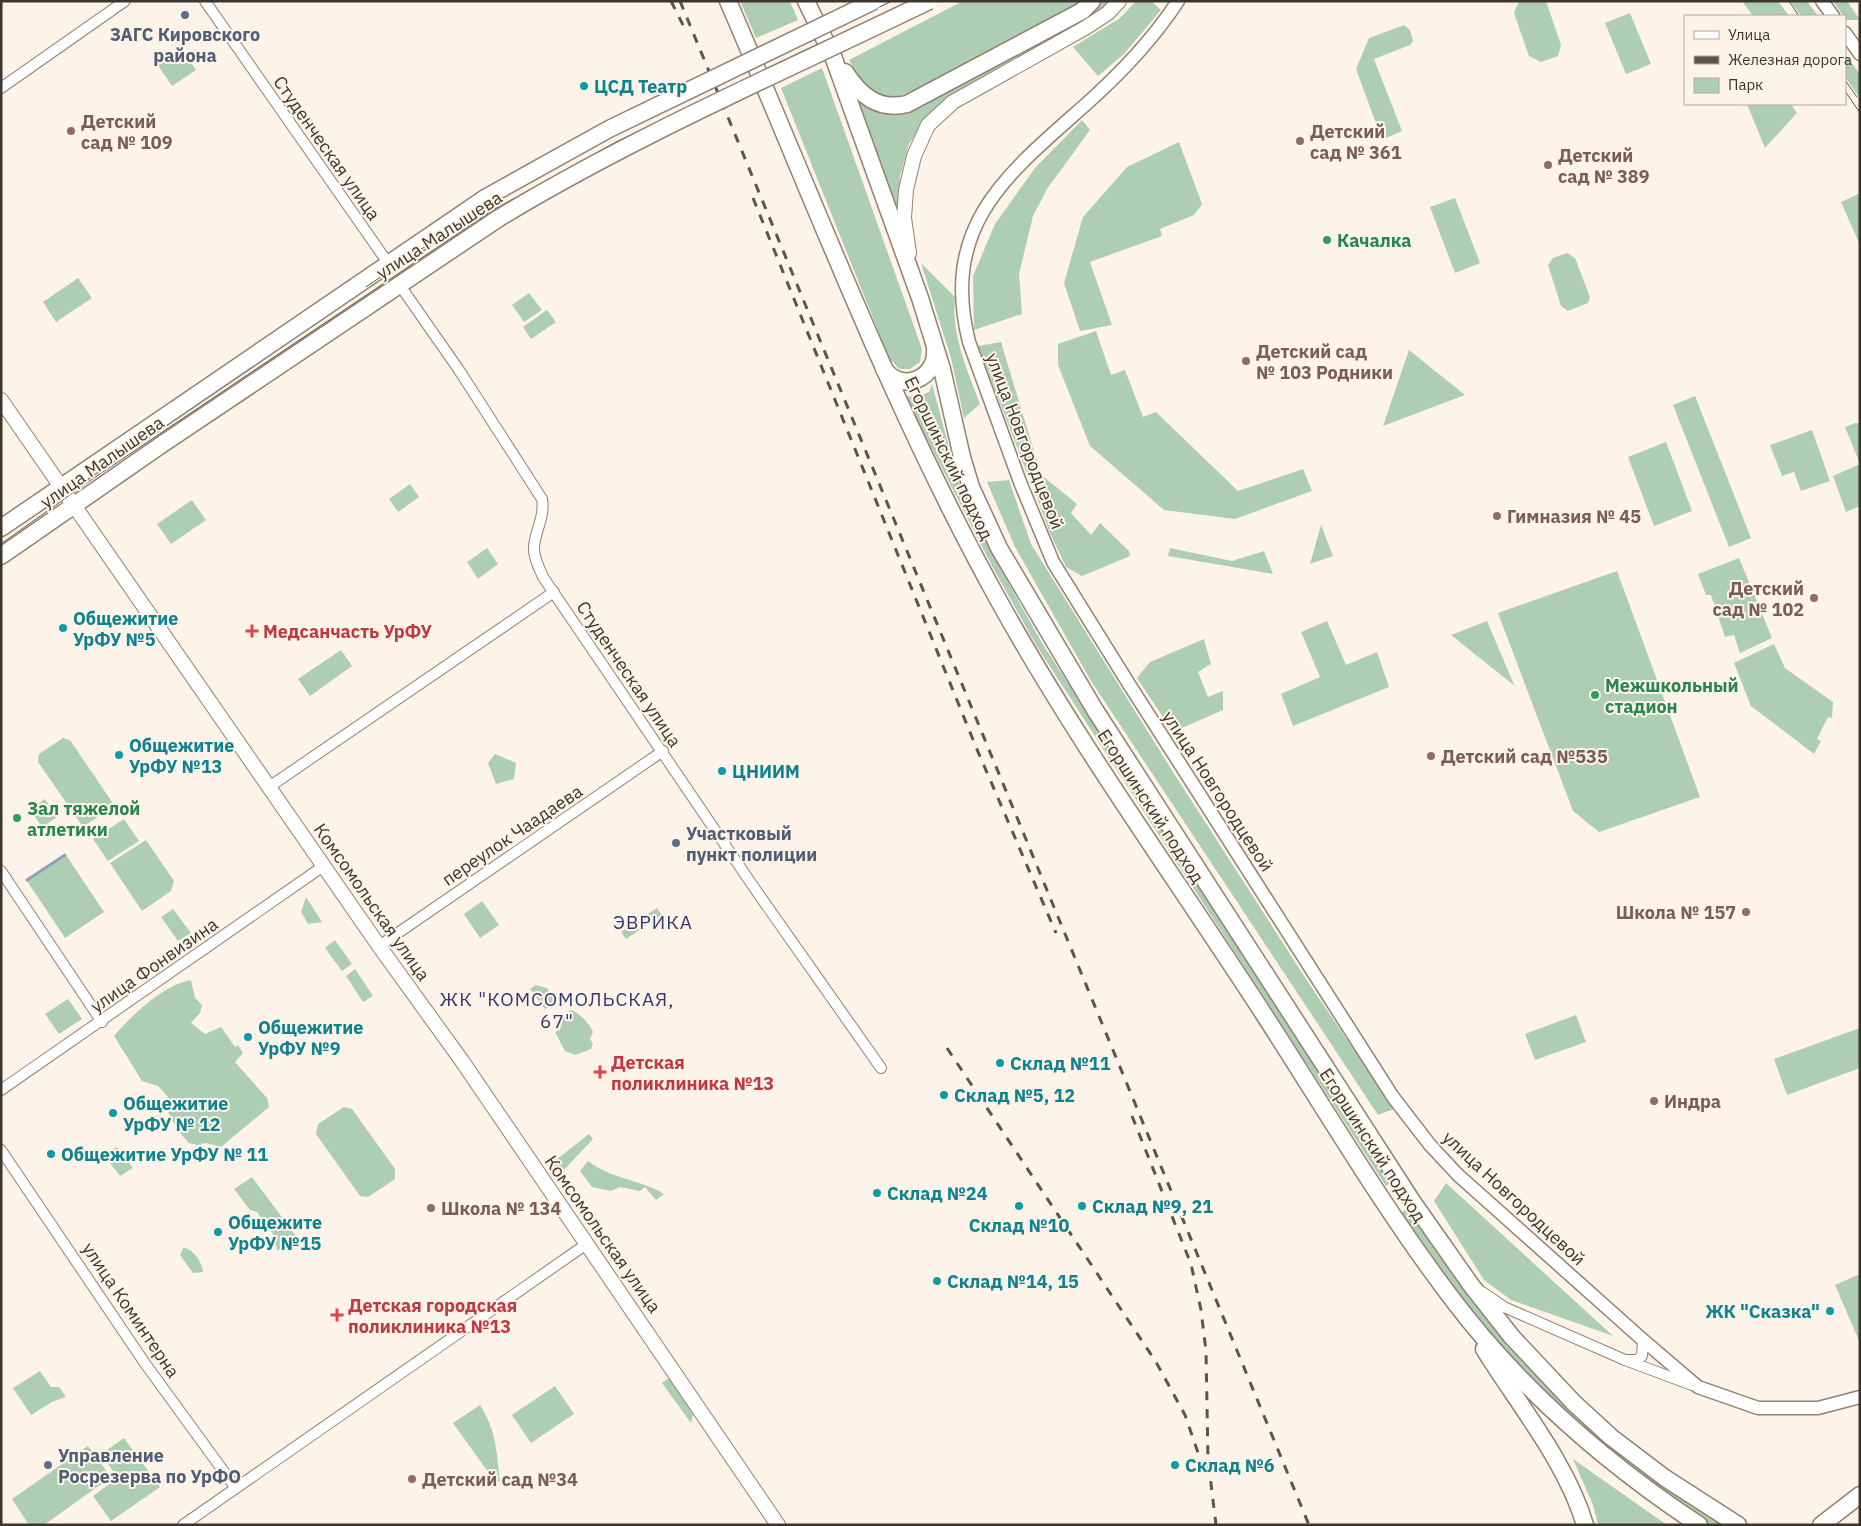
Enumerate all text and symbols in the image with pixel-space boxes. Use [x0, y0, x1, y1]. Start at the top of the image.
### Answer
marker: ЗАГС Кировского района [179, 9, 191, 21]
legend [1684, 15, 1846, 105]
place label: ЗАГС Кировского района [110, 23, 260, 67]
text: Улица [1728, 25, 1770, 44]
text: Железная дорога [1728, 50, 1852, 69]
street label: Студенческая улица [268, 71, 386, 225]
place label: ЦСД Театр [594, 75, 687, 98]
text: Парк [1728, 75, 1763, 94]
marker: ЦСД Театр [578, 80, 590, 92]
place label: Детский сад № 109 [81, 110, 173, 154]
place label: Детский сад № 361 [1310, 120, 1402, 164]
marker: Детский сад № 109 [65, 125, 77, 137]
marker: Детский сад № 361 [1294, 135, 1306, 147]
place label: Детский сад № 389 [1558, 144, 1650, 188]
marker: Детский сад № 389 [1542, 159, 1554, 171]
street label: улица Малышева [372, 186, 507, 284]
place label: Качалка [1337, 229, 1411, 252]
marker: Качалка [1321, 234, 1333, 246]
place label: Детский сад № 103 Родники [1256, 340, 1393, 384]
street label: улица Новгородцевой [981, 350, 1069, 532]
marker: Детский сад № 103 Родники [1240, 355, 1252, 367]
street label: Егоршинский подход [899, 372, 999, 544]
street label: улица Малышева [36, 411, 169, 513]
place label: Гимназия № 45 [1507, 505, 1641, 528]
marker: Гимназия № 45 [1491, 510, 1503, 522]
place label: Детский сад № 102 [1713, 577, 1804, 621]
marker: Детский сад № 102 [1808, 592, 1820, 604]
street label: Студенческая улица [572, 597, 687, 752]
place label: Общежитие УрФУ №5 [73, 607, 178, 651]
place label: Медсанчасть УрФУ [263, 620, 432, 643]
marker: Общежитие УрФУ №5 [57, 622, 69, 634]
marker: Медсанчасть УрФУ [245, 624, 259, 638]
place label: Межшкольный стадион [1605, 674, 1739, 718]
marker: Межшкольный стадион [1589, 689, 1601, 701]
street label: улица Новгородцевой [1157, 706, 1279, 876]
street label: Егоршинский подход [1093, 725, 1210, 888]
place label: Общежитие УрФУ №13 [129, 734, 234, 778]
place label: Детский сад №535 [1441, 745, 1608, 768]
marker: Общежитие УрФУ №13 [113, 749, 125, 761]
marker: Детский сад №535 [1425, 750, 1437, 762]
place label: ЦНИИМ [732, 760, 800, 783]
marker: ЦНИИМ [716, 765, 728, 777]
street label: переулок Чаадаева [437, 779, 587, 891]
place label: Зал тяжелой атлетики [27, 797, 140, 841]
marker: Зал тяжелой атлетики [11, 812, 23, 824]
street label: Комсомольская улица [309, 819, 435, 986]
place label: Участковый пункт полиции [686, 822, 817, 866]
marker: Участковый пункт полиции [670, 837, 682, 849]
place label: Школа № 157 [1616, 901, 1736, 924]
marker: Школа № 157 [1740, 906, 1752, 918]
district label: ЭВРИКА [613, 910, 693, 934]
street label: улица Фонвизина [86, 912, 223, 1018]
district label: ЖК "КОМСОМОЛЬСКАЯ, 67" [440, 987, 674, 1033]
place label: Общежитие УрФУ №9 [258, 1016, 363, 1060]
marker: Общежитие УрФУ №9 [242, 1031, 254, 1043]
place label: Детская поликлиника №13 [611, 1051, 774, 1095]
place label: Склад №11 [1010, 1052, 1111, 1075]
marker: Склад №11 [994, 1057, 1006, 1069]
street label: Егоршинский подход [1315, 1064, 1432, 1227]
marker: Детская поликлиника №13 [593, 1065, 607, 1079]
place label: Склад №5, 12 [954, 1084, 1075, 1107]
marker: Склад №5, 12 [938, 1089, 950, 1101]
place label: Индра [1664, 1090, 1721, 1113]
place label: Общежитие УрФУ № 12 [123, 1092, 228, 1136]
marker: Индра [1648, 1095, 1660, 1107]
marker: Общежитие УрФУ № 12 [107, 1107, 119, 1119]
street label: улица Новгородцевой [1438, 1126, 1590, 1270]
place label: Общежитие УрФУ № 11 [61, 1143, 268, 1166]
marker: Общежитие УрФУ № 11 [45, 1148, 57, 1160]
street label: Комсомольская улица [540, 1151, 666, 1318]
place label: Склад №24 [887, 1182, 988, 1205]
marker: Склад №24 [871, 1187, 883, 1199]
place label: Склад №9, 21 [1092, 1195, 1213, 1218]
place label: Школа № 134 [441, 1197, 561, 1220]
marker: Склад №10 [1013, 1200, 1025, 1212]
marker: Склад №9, 21 [1076, 1200, 1088, 1212]
marker: Школа № 134 [425, 1202, 437, 1214]
place label: Общежите УрФУ №15 [228, 1211, 322, 1255]
place label: Склад №10 [969, 1214, 1069, 1237]
marker: Общежите УрФУ №15 [212, 1226, 224, 1238]
street label: улица Коминтерна [77, 1238, 185, 1382]
place label: Склад №14, 15 [947, 1270, 1079, 1293]
marker: Склад №14, 15 [931, 1275, 943, 1287]
place label: Детская городская поликлиника №13 [348, 1294, 517, 1338]
place label: ЖК "Сказка" [1706, 1300, 1820, 1323]
marker: ЖК "Сказка" [1824, 1305, 1836, 1317]
marker: Детская городская поликлиника №13 [330, 1308, 344, 1322]
place label: Управление Росрезерва по УрФО [58, 1444, 241, 1488]
place label: Склад №6 [1185, 1454, 1275, 1477]
marker: Управление Росрезерва по УрФО [42, 1459, 54, 1471]
marker: Склад №6 [1169, 1459, 1181, 1471]
place label: Детский сад №34 [422, 1468, 578, 1491]
marker: Детский сад №34 [406, 1473, 418, 1485]

